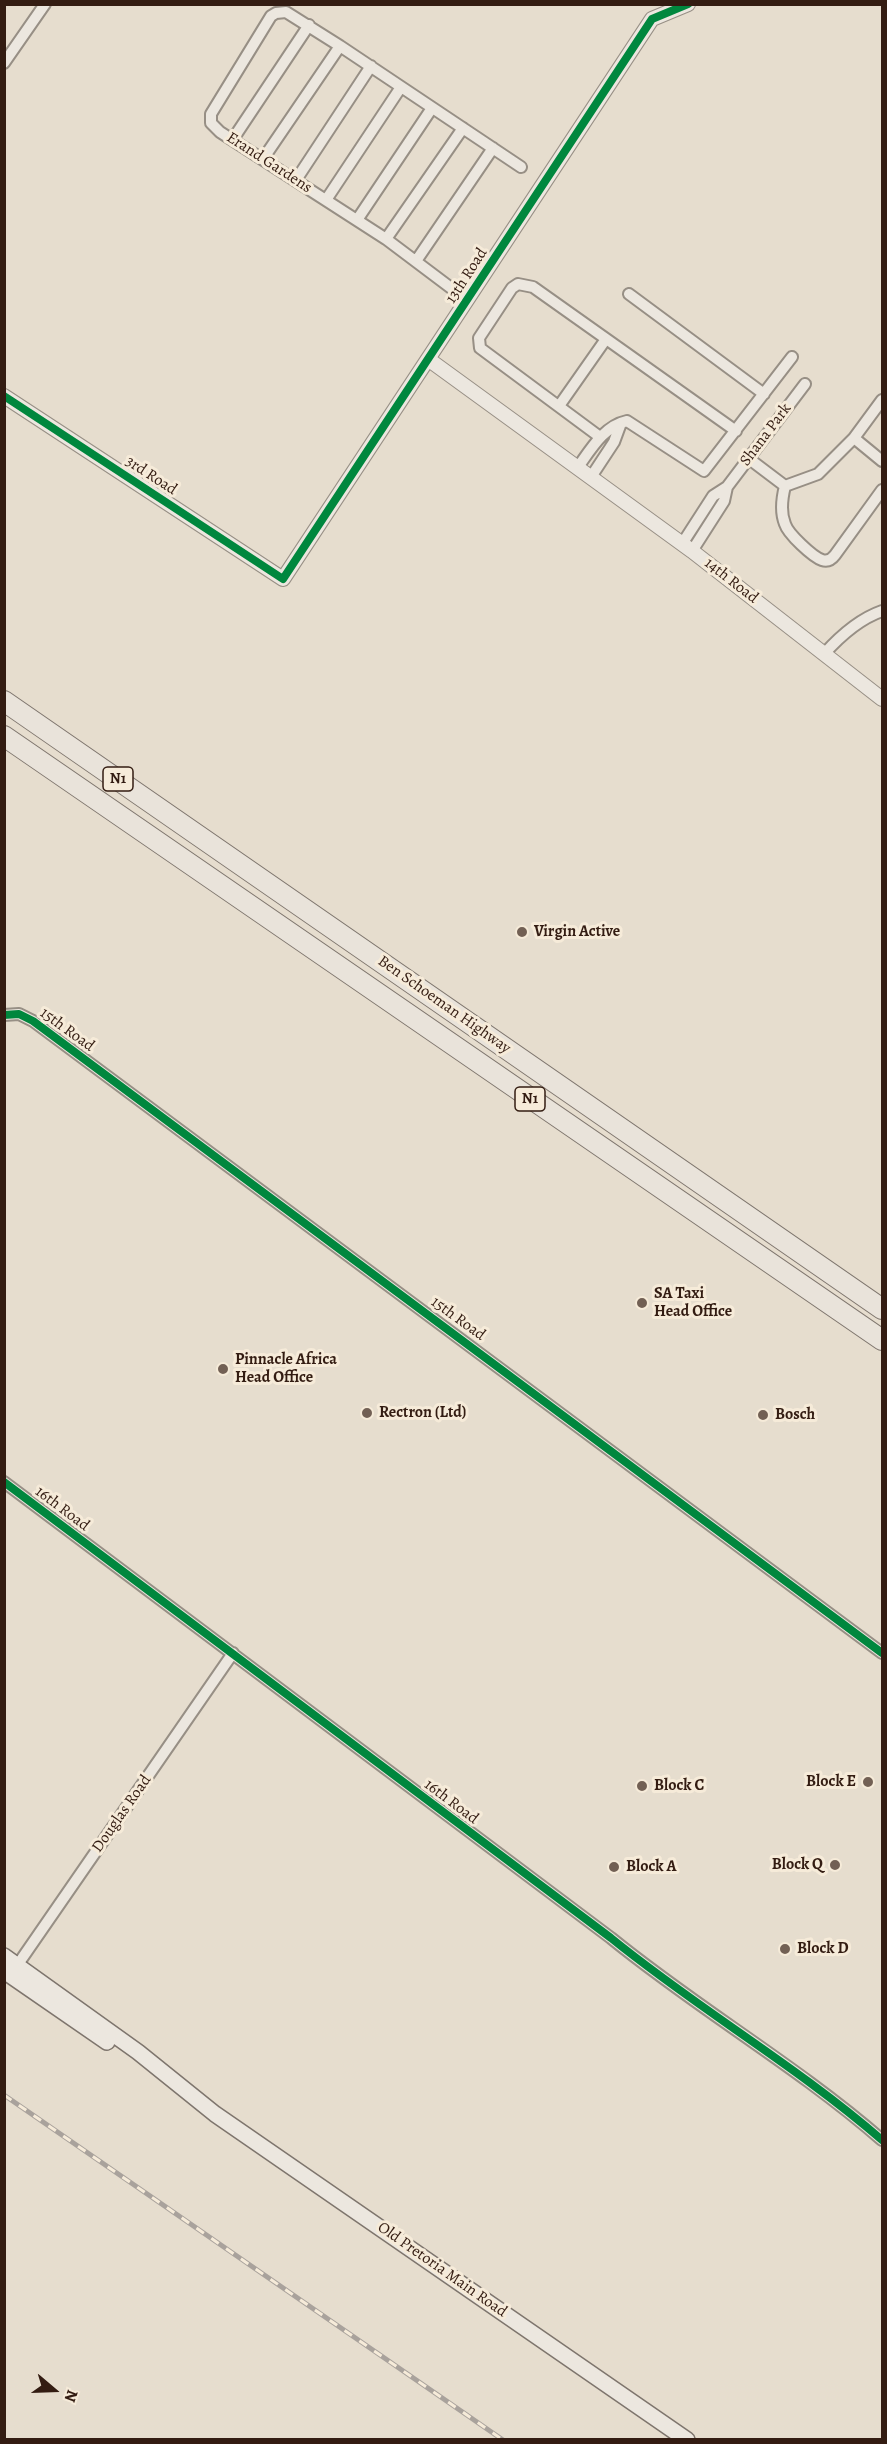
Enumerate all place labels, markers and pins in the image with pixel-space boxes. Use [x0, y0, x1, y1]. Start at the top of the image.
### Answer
place label: Virgin Active [534, 922, 620, 942]
marker: Virgin Active [515, 925, 529, 939]
place label: SA Taxi Head Office [654, 1284, 732, 1322]
marker: SA Taxi Head Office [635, 1296, 649, 1310]
place label: Pinnacle Africa Head Office [235, 1350, 337, 1388]
marker: Pinnacle Africa Head Office [216, 1362, 230, 1376]
place label: Rectron (Ltd) [379, 1403, 466, 1423]
place label: Bosch [775, 1405, 815, 1425]
marker: Rectron (Ltd) [360, 1406, 374, 1420]
marker: Bosch [756, 1408, 770, 1422]
place label: Block E [806, 1772, 856, 1792]
marker: Block E [861, 1775, 875, 1789]
place label: Block C [654, 1776, 704, 1796]
marker: Block C [635, 1779, 649, 1793]
place label: Block Q [772, 1855, 823, 1875]
place label: Block A [626, 1857, 676, 1877]
marker: Block Q [828, 1858, 842, 1872]
marker: Block A [607, 1860, 621, 1874]
place label: Block D [797, 1939, 848, 1959]
marker: Block D [778, 1942, 792, 1956]

